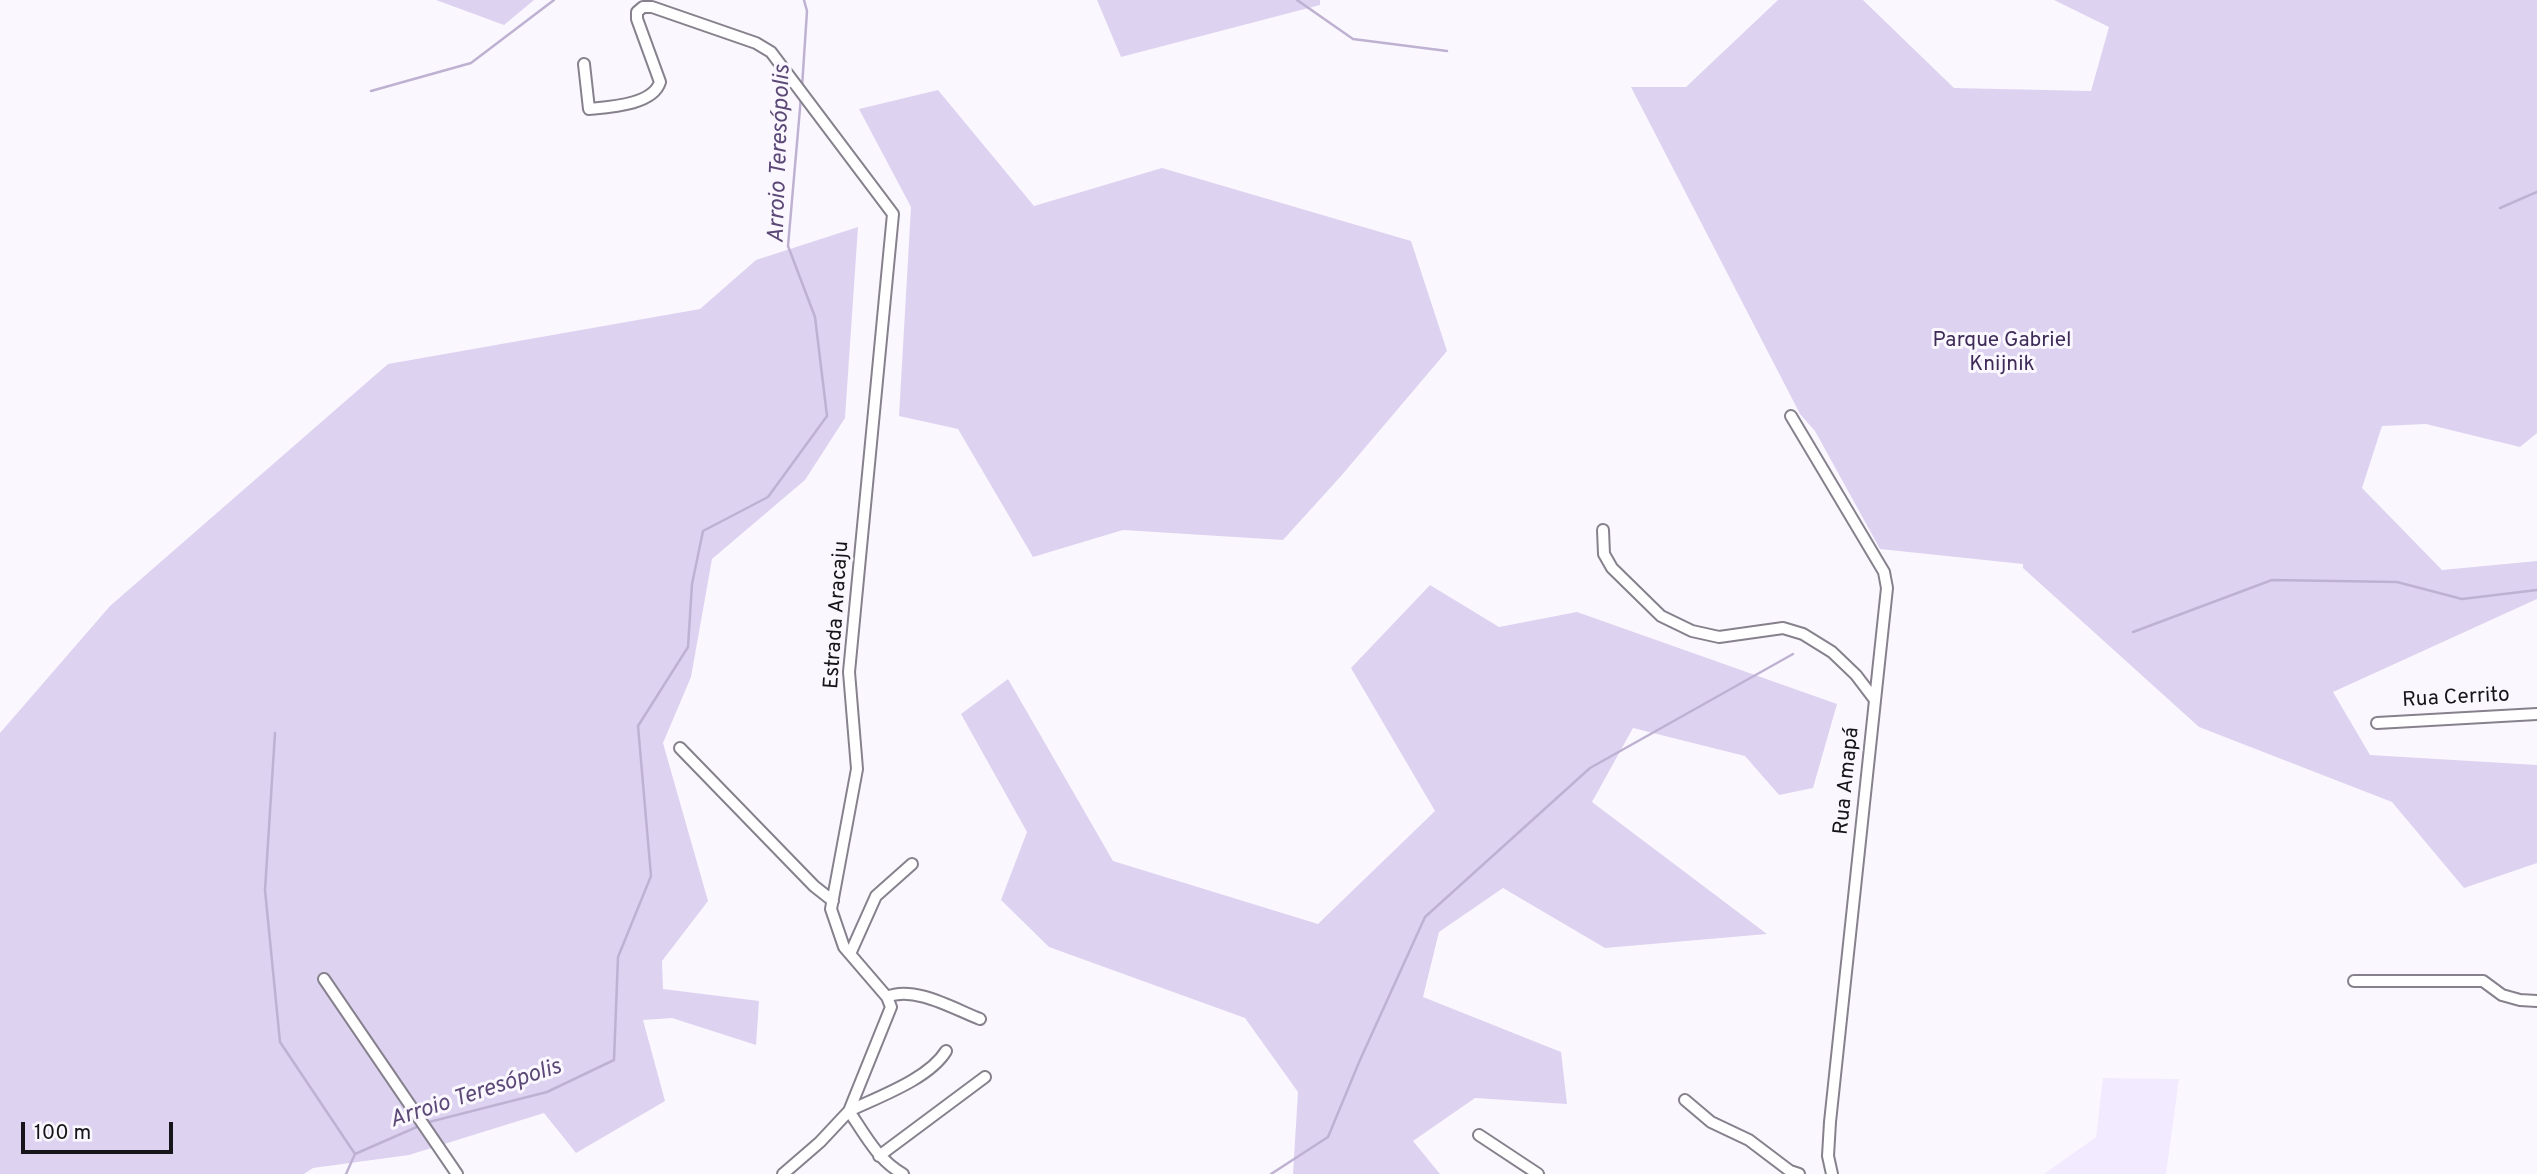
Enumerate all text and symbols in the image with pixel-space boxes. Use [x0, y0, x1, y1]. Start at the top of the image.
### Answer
water label: Arroio Teresópolis [764, 64, 798, 244]
park label: Parque Gabriel Knijnik [1933, 329, 2071, 379]
street label: Estrada Aracaju [820, 540, 856, 690]
street label: Rua Cerrito [2402, 684, 2510, 714]
street label: Rua Amapá [1830, 726, 1866, 836]
water label: Arroio Teresópolis [387, 1054, 565, 1136]
scale bar [24, 1108, 177, 1152]
text: 100 m [34, 1120, 91, 1147]

